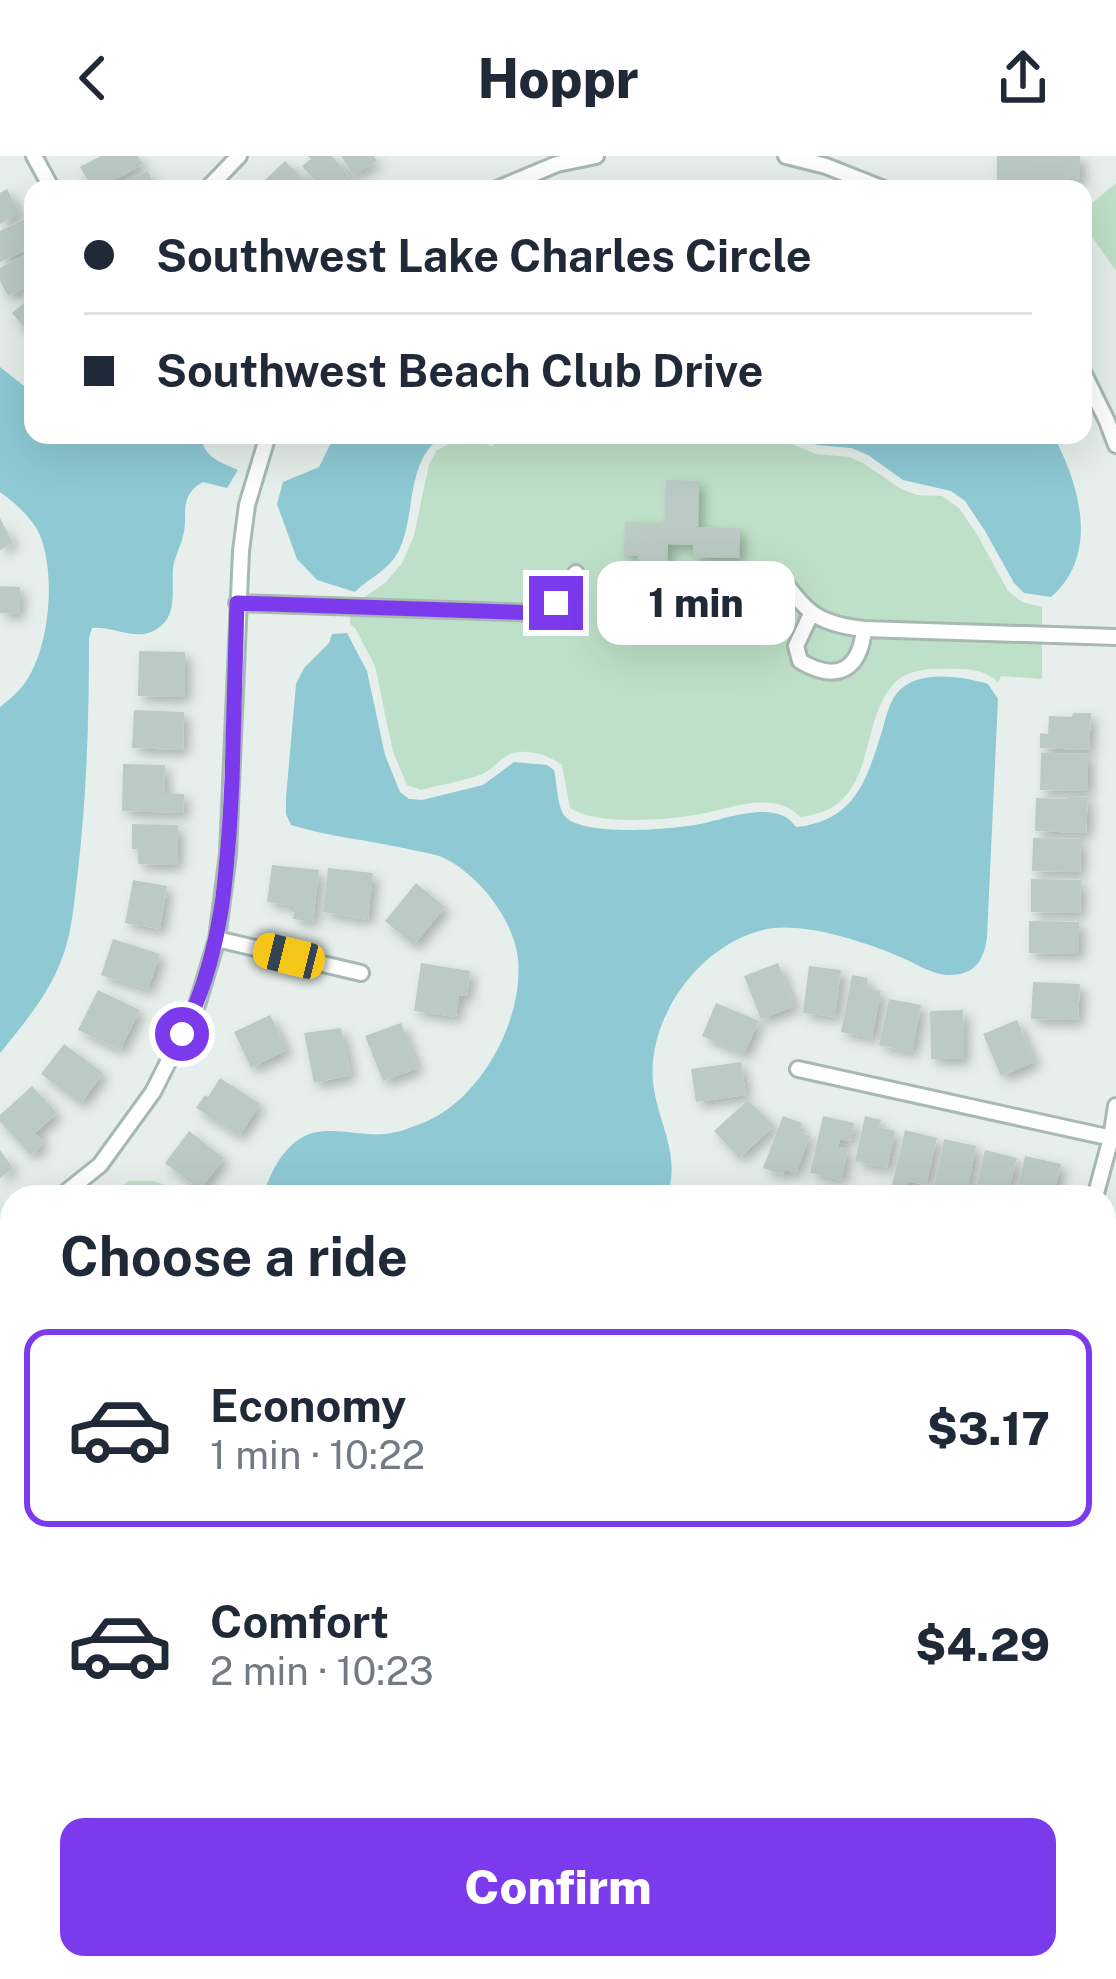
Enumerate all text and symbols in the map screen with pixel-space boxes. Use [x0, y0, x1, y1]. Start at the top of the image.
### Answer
icon: back [60, 45, 126, 111]
icon: share [990, 45, 1056, 111]
text: Hoppr [477, 47, 639, 110]
text: Southwest Lake Charles Circle [156, 229, 812, 282]
text: Southwest Beach Club Drive [156, 344, 764, 397]
callout: 1 min [598, 561, 796, 645]
route end [529, 576, 583, 630]
text: 1 min [648, 580, 744, 626]
car [250, 930, 328, 982]
route start [155, 1007, 209, 1061]
text: Choose a ride [60, 1225, 408, 1288]
icon: car [66, 1374, 174, 1482]
text: Economy [210, 1379, 406, 1432]
text: $3.17 [927, 1402, 1050, 1455]
text: 1 min · 10:22 [210, 1432, 425, 1478]
icon: car [66, 1590, 174, 1698]
text: Comfort [210, 1595, 389, 1648]
text: $4.29 [915, 1618, 1050, 1671]
text: 2 min · 10:23 [210, 1648, 434, 1694]
button: Confirm [60, 1818, 1056, 1956]

